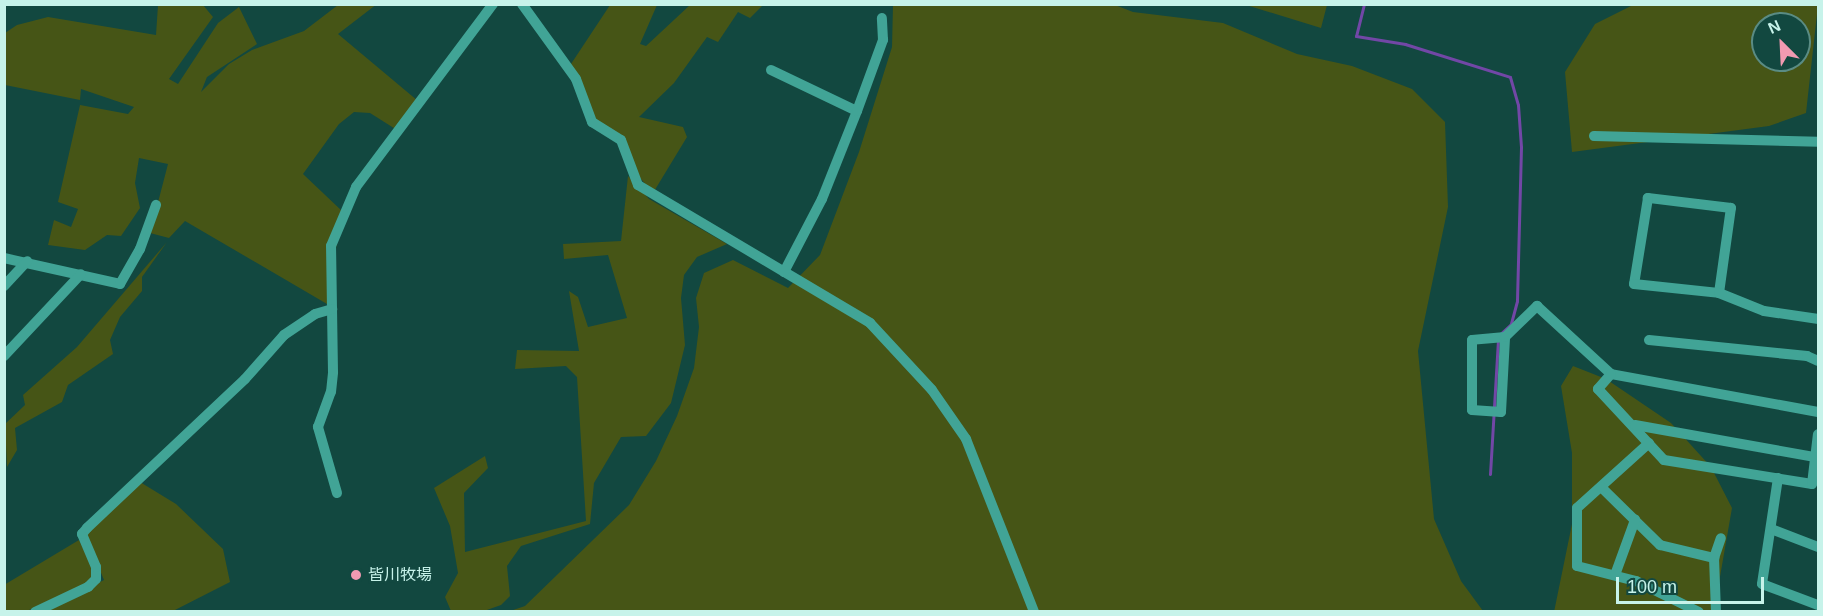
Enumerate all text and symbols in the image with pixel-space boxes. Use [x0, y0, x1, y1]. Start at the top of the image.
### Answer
north arrow [1751, 12, 1811, 72]
text: N [1766, 17, 1783, 37]
place label: 皆川牧場 [368, 565, 432, 585]
scale bar [1619, 565, 1768, 603]
marker: 皆川牧場 [349, 568, 363, 582]
text: 100 m [1627, 577, 1677, 597]

